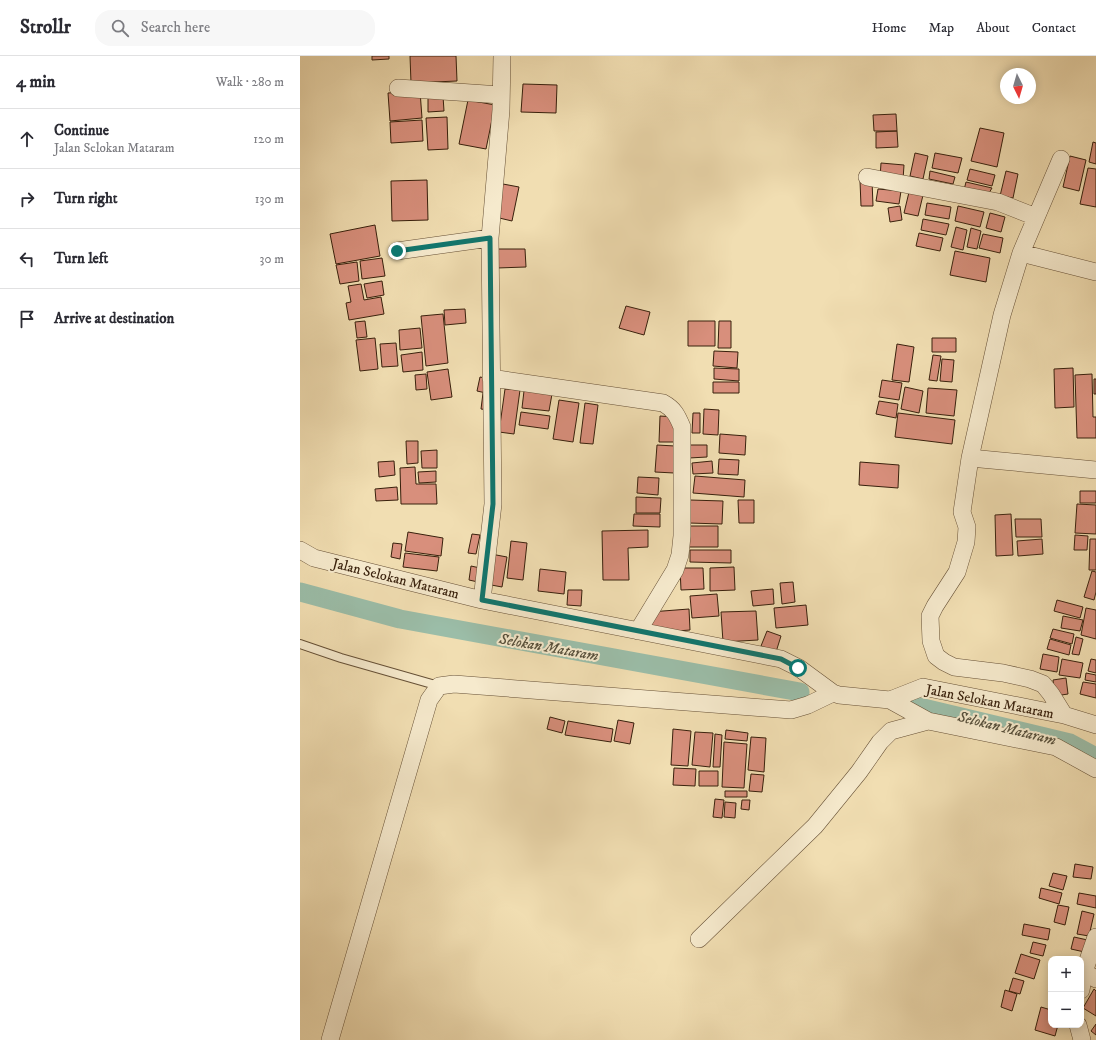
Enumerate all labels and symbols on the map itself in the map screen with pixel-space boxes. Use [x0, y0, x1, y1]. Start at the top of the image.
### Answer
north arrow [1000, 68, 1036, 104]
route end [388, 242, 406, 260]
street label: Jalan Selokan Mataram [329, 554, 461, 604]
water label: Selokan Mataram [497, 629, 600, 666]
route start [789, 659, 807, 677]
street label: Jalan Selokan Mataram [922, 680, 1056, 723]
water label: Selokan Mataram [955, 707, 1058, 750]

